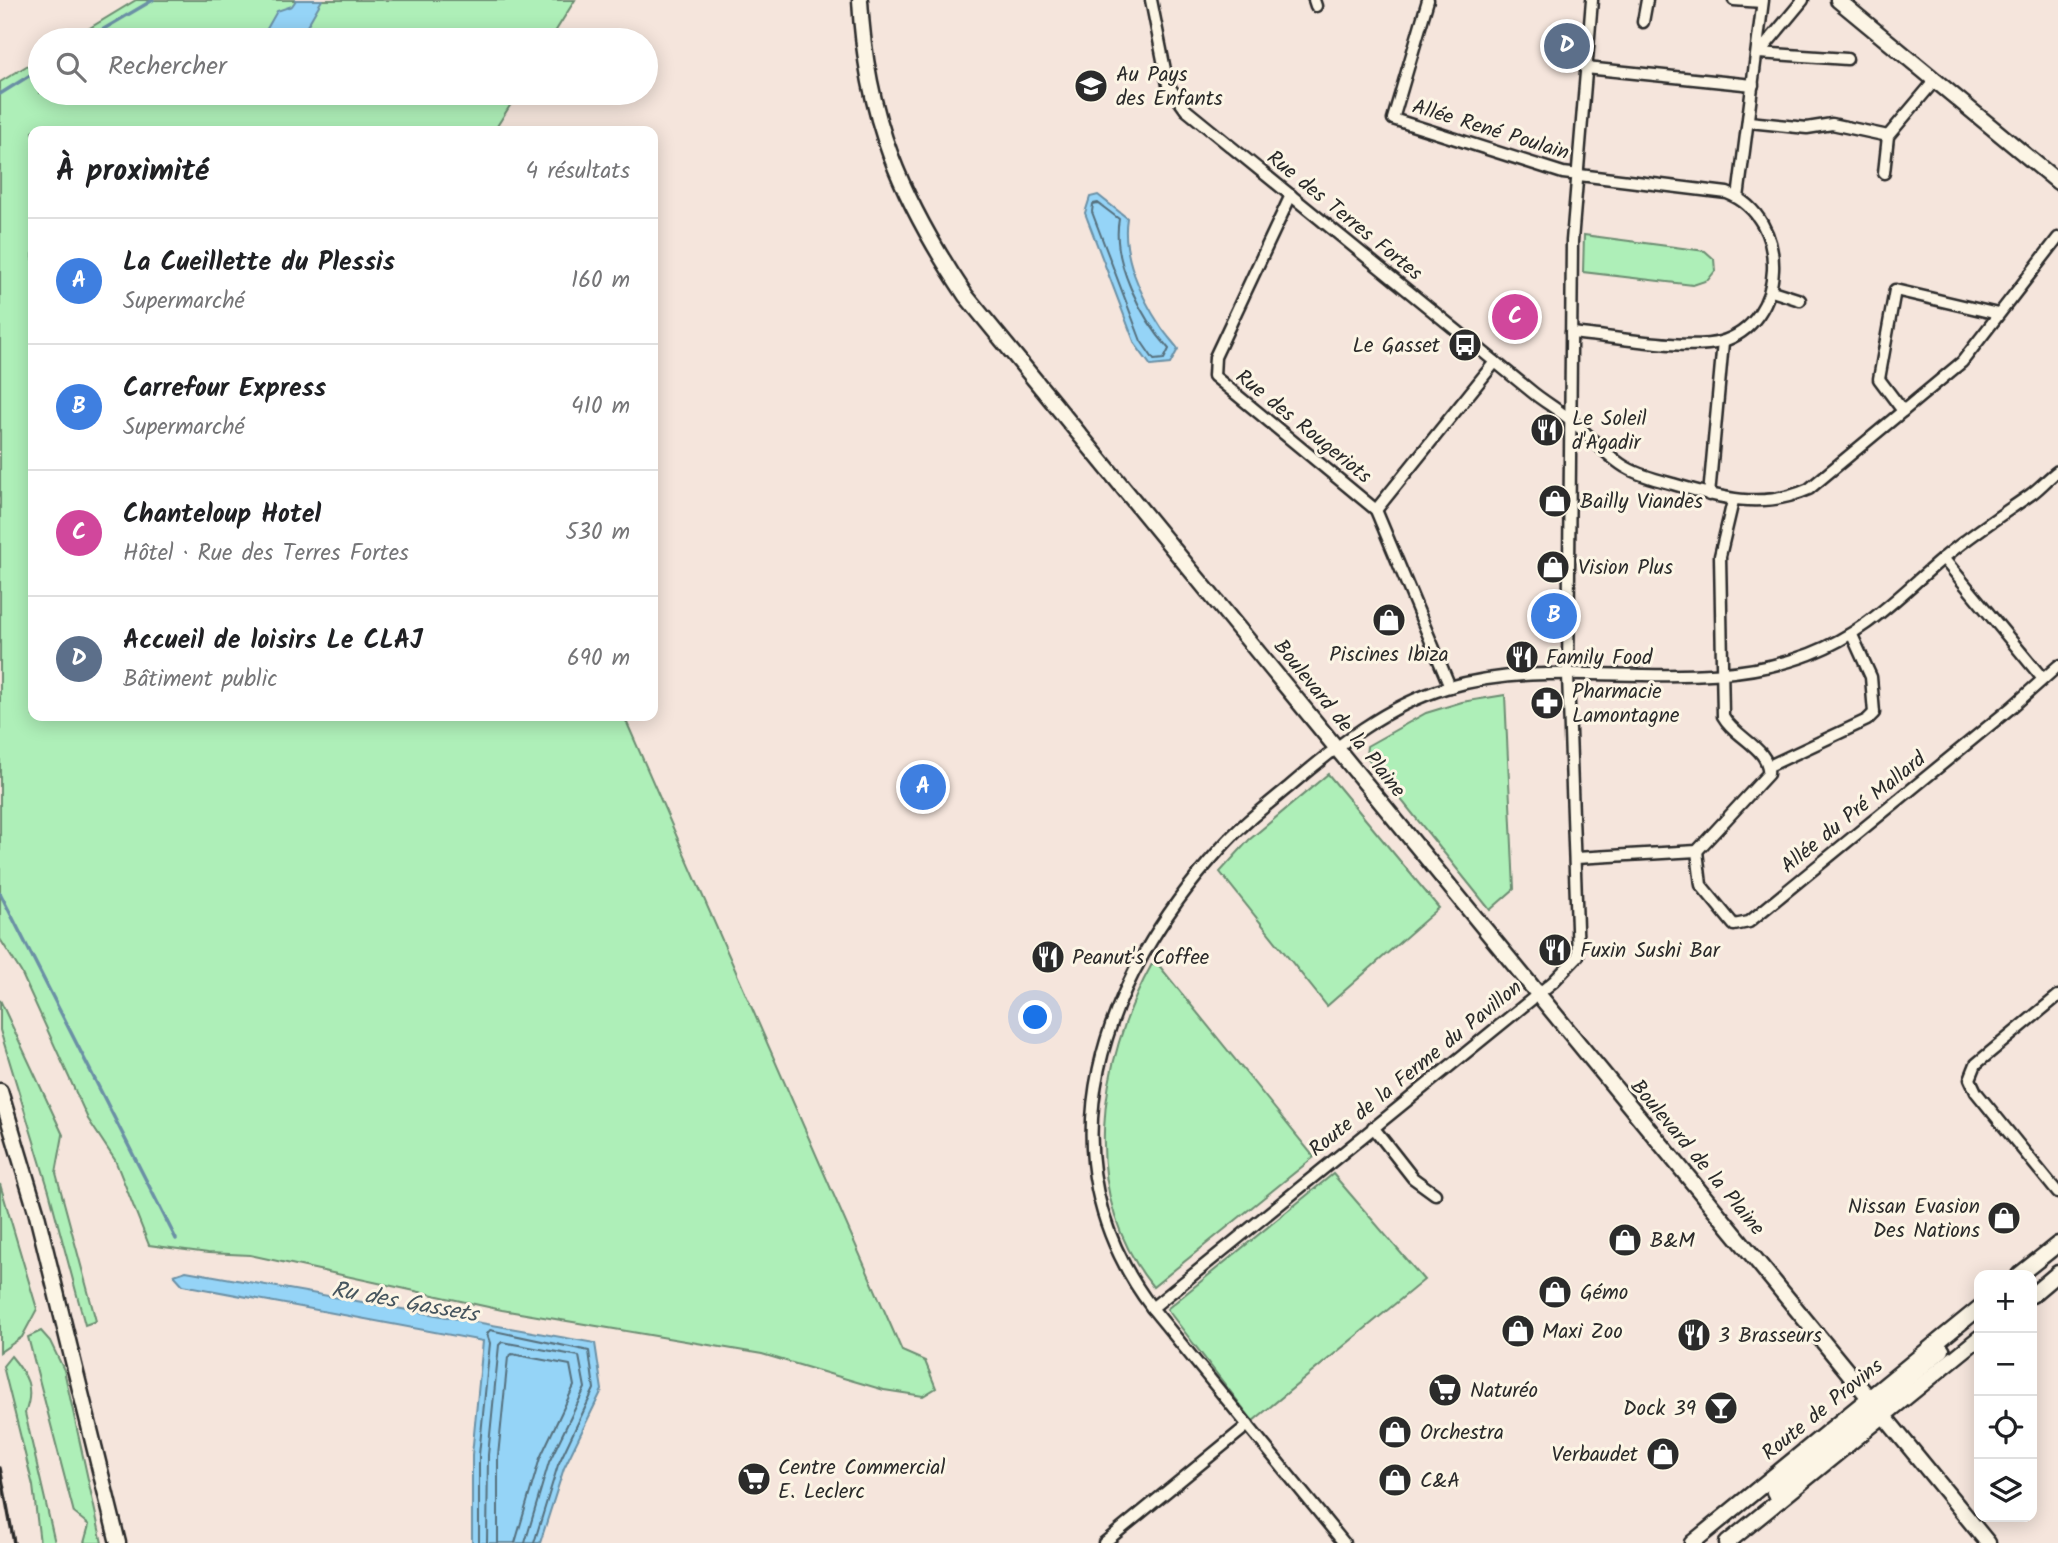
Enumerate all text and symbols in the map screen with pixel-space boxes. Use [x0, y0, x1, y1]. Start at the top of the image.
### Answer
pin: D [1544, 20, 1590, 72]
search box [28, 28, 658, 105]
text: Rechercher [108, 46, 227, 88]
icon: search [52, 48, 90, 86]
place label: Au Pays des Enfants [1116, 59, 1223, 116]
school or university icon: Au Pays des Enfants [1072, 67, 1110, 105]
street label: Allée René Poulain [1408, 91, 1573, 170]
street label: Rue des Terres Fortes [1259, 143, 1429, 290]
text: À proximité [56, 148, 209, 196]
text: 4 résultats [526, 154, 630, 190]
text: La Cueillette du Plessis [123, 242, 395, 284]
text: A [72, 263, 86, 299]
text: 160 m [571, 263, 630, 299]
text: Supermarché [123, 284, 245, 320]
pin: C [1492, 291, 1538, 343]
bus stop icon: Le Gasset [1446, 326, 1484, 364]
place label: Le Gasset [1353, 330, 1441, 363]
street label: Rue des Rougeriots [1228, 362, 1379, 493]
text: Carrefour Express [123, 368, 326, 410]
text: B [72, 389, 86, 425]
text: 410 m [571, 389, 630, 425]
place label: Le Soleil d'Agadir [1572, 403, 1647, 460]
text: Supermarché [123, 410, 245, 446]
restaurant icon: Le Soleil d'Agadir [1528, 411, 1566, 449]
shop icon: Bailly Viandes [1536, 482, 1574, 520]
place label: Bailly Viandes [1580, 486, 1703, 519]
text: Chanteloup Hotel [123, 494, 321, 536]
text: C [72, 515, 86, 551]
text: 530 m [565, 515, 630, 551]
text: Hôtel · Rue des Terres Fortes [123, 536, 409, 572]
shop icon: Vision Plus [1534, 548, 1572, 586]
place label: Vision Plus [1578, 552, 1673, 585]
pin: B [1531, 590, 1577, 642]
shop icon: Piscines Ibiza [1370, 601, 1408, 639]
text: Accueil de loisirs Le CLAJ [123, 620, 423, 662]
street label: Boulevard de la Plaine [1264, 632, 1414, 806]
restaurant icon: Family Food [1503, 638, 1541, 676]
place label: Piscines Ibiza [1329, 639, 1449, 672]
text: D [71, 641, 87, 677]
text: 690 m [567, 641, 630, 677]
place label: Family Food [1546, 642, 1653, 675]
text: Bâtiment public [123, 662, 277, 698]
place label: Pharmacie Lamontagne [1572, 676, 1680, 733]
pharmacy icon: Pharmacie Lamontagne [1528, 684, 1566, 722]
street label: Allée du Pré Mallard [1774, 744, 1934, 882]
pin: A [900, 761, 946, 813]
restaurant icon: Fuxin Sushi Bar [1536, 931, 1574, 969]
place label: Fuxin Sushi Bar [1580, 935, 1721, 968]
restaurant icon: Peanut's Coffee [1029, 938, 1067, 976]
place label: Peanut's Coffee [1072, 942, 1210, 975]
street label: Route de la Ferme du Pavillon [1302, 972, 1530, 1166]
your location [1018, 1000, 1052, 1034]
street label: Boulevard de la Plaine [1621, 1072, 1773, 1244]
place label: Nissan Evasion Des Nations [1848, 1191, 1980, 1248]
shop icon: Nissan Evasion Des Nations [1985, 1199, 2023, 1237]
shop icon: B&M [1606, 1221, 1644, 1259]
place label: B&M [1650, 1225, 1695, 1258]
map controls [1974, 1270, 2037, 1522]
button: + [1974, 1270, 2037, 1333]
water label: Ru des Gassets [329, 1272, 483, 1334]
shop icon: Gémo [1536, 1273, 1574, 1311]
place label: Gémo [1580, 1277, 1628, 1310]
shop icon: Maxi Zoo [1499, 1312, 1537, 1350]
place label: Maxi Zoo [1542, 1316, 1623, 1349]
restaurant icon: 3 Brasseurs [1675, 1316, 1713, 1354]
place label: 3 Brasseurs [1718, 1320, 1822, 1353]
button: − [1974, 1333, 2037, 1396]
street label: Route de Provins [1755, 1351, 1891, 1470]
supermarket icon: Naturéo [1426, 1371, 1464, 1409]
place label: Naturéo [1470, 1375, 1538, 1408]
bar icon: Dock 39 [1702, 1389, 1740, 1427]
place label: Dock 39 [1623, 1393, 1696, 1426]
button: locate [1974, 1396, 2037, 1459]
shop icon: Orchestra [1376, 1413, 1414, 1451]
place label: Orchestra [1420, 1417, 1504, 1450]
shop icon: Verbaudet [1644, 1435, 1682, 1473]
place label: Verbaudet [1551, 1439, 1639, 1472]
place label: Centre Commercial E. Leclerc [778, 1452, 945, 1509]
button: layers [1974, 1459, 2037, 1522]
supermarket icon: Centre Commercial E. Leclerc [735, 1460, 773, 1498]
shop icon: C&A [1376, 1461, 1414, 1499]
place label: C&A [1420, 1465, 1460, 1498]

